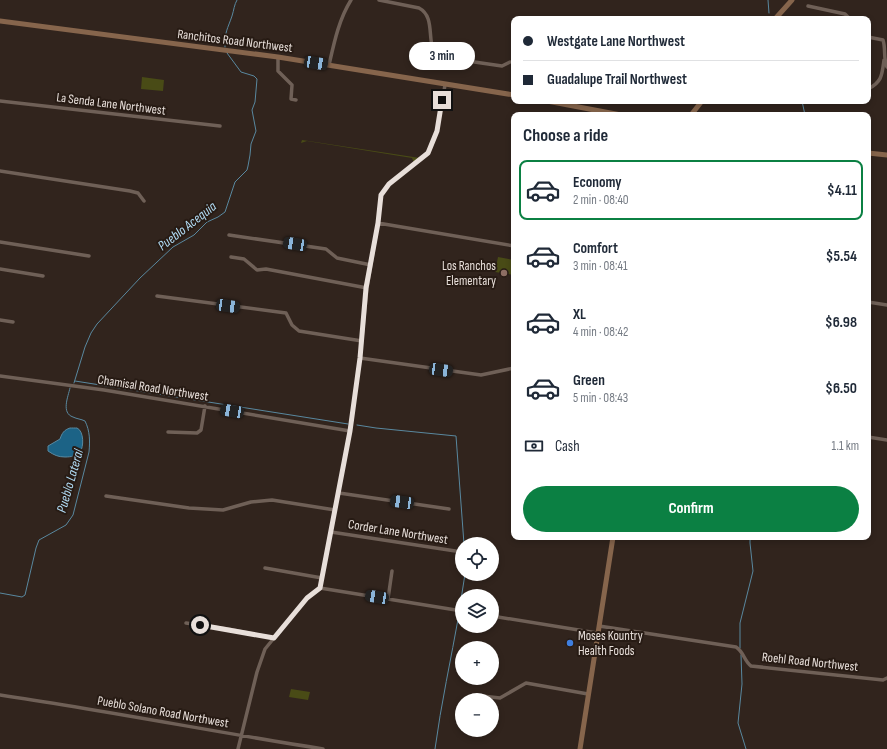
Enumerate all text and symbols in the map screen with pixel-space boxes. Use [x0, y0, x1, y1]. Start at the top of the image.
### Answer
street label: Ranchitos Road Northwest [177, 26, 293, 56]
text: Westgate Lane Northwest [547, 32, 685, 51]
callout: 3 min [409, 42, 475, 70]
text: 3 min [430, 48, 454, 64]
car [303, 55, 329, 71]
text: Guadalupe Trail Northwest [547, 70, 687, 89]
street label: La Senda Lane Northwest [55, 89, 167, 119]
route end [433, 91, 451, 109]
text: Choose a ride [523, 125, 608, 146]
icon: car [525, 172, 561, 208]
text: Economy [573, 173, 622, 192]
text: $4.11 [827, 181, 857, 200]
text: 2 min · 08:40 [573, 192, 629, 208]
water label: Pueblo Acequia [154, 198, 220, 254]
car [282, 236, 308, 252]
icon: car [525, 238, 561, 274]
text: Comfort [573, 239, 618, 258]
text: $5.54 [826, 247, 857, 266]
place label: Los Ranchos Elementary [442, 258, 496, 289]
text: 3 min · 08:41 [573, 258, 628, 274]
marker: Los Ranchos Elementary [499, 268, 509, 278]
car [215, 298, 241, 314]
icon: car [525, 304, 561, 340]
text: XL [573, 305, 586, 324]
text: $6.98 [825, 313, 857, 332]
text: 4 min · 08:42 [573, 324, 628, 340]
car [428, 362, 454, 378]
icon: car [525, 370, 561, 406]
street label: Chamisal Road Northwest [96, 371, 210, 405]
text: Green [573, 371, 605, 390]
text: $6.50 [825, 379, 857, 398]
text: 5 min · 08:43 [573, 390, 628, 406]
car [219, 403, 245, 419]
icon: cash [523, 435, 545, 457]
text: Cash [555, 437, 580, 456]
text: 1.1 km [832, 438, 859, 454]
water label: Pueblo Lateral [53, 447, 87, 515]
button: Confirm [523, 486, 859, 532]
car [389, 494, 415, 510]
street label: Corder Lane Northwest [347, 516, 449, 548]
map controls [455, 537, 499, 737]
button: locate [455, 537, 499, 581]
car [364, 589, 390, 605]
button: layers [455, 589, 499, 633]
route start [191, 616, 209, 634]
place label: Moses Kountry Health Foods [578, 628, 643, 659]
marker: Moses Kountry Health Foods [565, 638, 575, 648]
button: + [455, 641, 499, 685]
street label: Roehl Road Northwest [761, 649, 859, 675]
street label: Pueblo Solano Road Northwest [96, 693, 230, 731]
button: − [455, 693, 499, 737]

